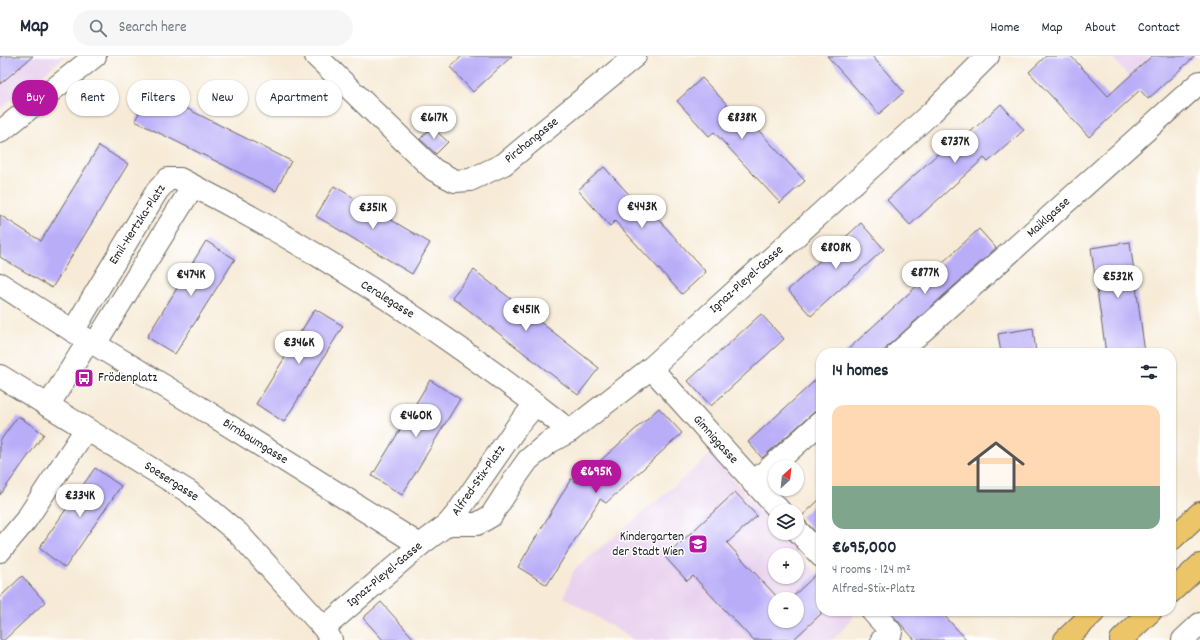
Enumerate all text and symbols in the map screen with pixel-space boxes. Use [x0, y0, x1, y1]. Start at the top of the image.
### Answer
search box [73, 10, 353, 46]
text: Map [20, 14, 49, 41]
icon: search [87, 17, 109, 39]
text: Search here [119, 17, 187, 39]
text: Home [990, 18, 1019, 38]
text: Map [1041, 18, 1063, 38]
text: About [1085, 18, 1116, 38]
text: Contact [1138, 18, 1180, 38]
chip: Buy [12, 80, 58, 116]
chip: Rent [66, 80, 119, 116]
chip: Filters [127, 80, 190, 116]
chip: New [198, 80, 248, 116]
chip: Apartment [256, 80, 342, 116]
pin: €617K [406, 106, 462, 140]
pin: €838K [714, 106, 770, 140]
text: €617K [420, 109, 448, 128]
text: €838K [727, 109, 757, 128]
street label: Pirchangasse [501, 113, 563, 169]
pin: €737K [927, 130, 983, 164]
text: €737K [941, 133, 970, 152]
street label: Emil-Hertzka-Platz [105, 181, 171, 269]
street label: Maiklgasse [1023, 193, 1075, 243]
pin: €443K [614, 195, 670, 229]
pin: €351K [345, 196, 401, 230]
text: €443K [627, 198, 657, 217]
text: €351K [359, 199, 387, 218]
pin: €808K [808, 236, 864, 270]
text: €808K [821, 239, 851, 258]
street label: Ignaz-Pleyel-Gasse [706, 241, 788, 318]
pin: €877K [897, 261, 953, 295]
pin: €474K [163, 263, 219, 297]
text: €877K [911, 264, 939, 283]
pin: €532K [1090, 265, 1146, 299]
text: €474K [176, 266, 206, 285]
text: €532K [1103, 268, 1133, 287]
street label: Ceralegasse [356, 276, 418, 324]
pin: €451K [498, 298, 554, 332]
text: €451K [512, 301, 540, 320]
pin: €346K [271, 331, 327, 365]
text: €346K [284, 334, 314, 353]
text: 14 homes [832, 360, 888, 384]
icon: filters [1138, 361, 1160, 383]
bus stop icon: Frödenplatz [73, 367, 95, 389]
place label: Frödenplatz [98, 369, 157, 388]
pin: €460K [388, 404, 444, 438]
text: €460K [400, 407, 432, 426]
street label: Gimniggasse [688, 411, 742, 469]
street label: Birnbaumgasse [219, 414, 292, 470]
icon: home [960, 431, 1032, 503]
street label: Alfred-Stix-Platz [447, 442, 511, 520]
street label: Soesergasse [140, 457, 202, 507]
pin: €695K [568, 460, 624, 494]
north arrow [768, 460, 804, 496]
map controls [768, 460, 804, 628]
text: €695K [580, 463, 612, 482]
pin: €334K [52, 484, 108, 518]
text: €334K [65, 487, 95, 506]
button: layers [768, 504, 804, 540]
place label: Kindergarten der Stadt Wien [612, 528, 684, 562]
school or university icon: Kindergarten der Stadt Wien [687, 533, 709, 555]
street label: Ignaz-Pleyel-Gasse [343, 537, 427, 612]
text: €695,000 [832, 537, 897, 561]
button: + [768, 548, 804, 584]
text: 4 rooms · 124 m² [832, 561, 911, 580]
text: Alfred-Stix-Platz [832, 580, 915, 599]
button: − [768, 592, 804, 628]

